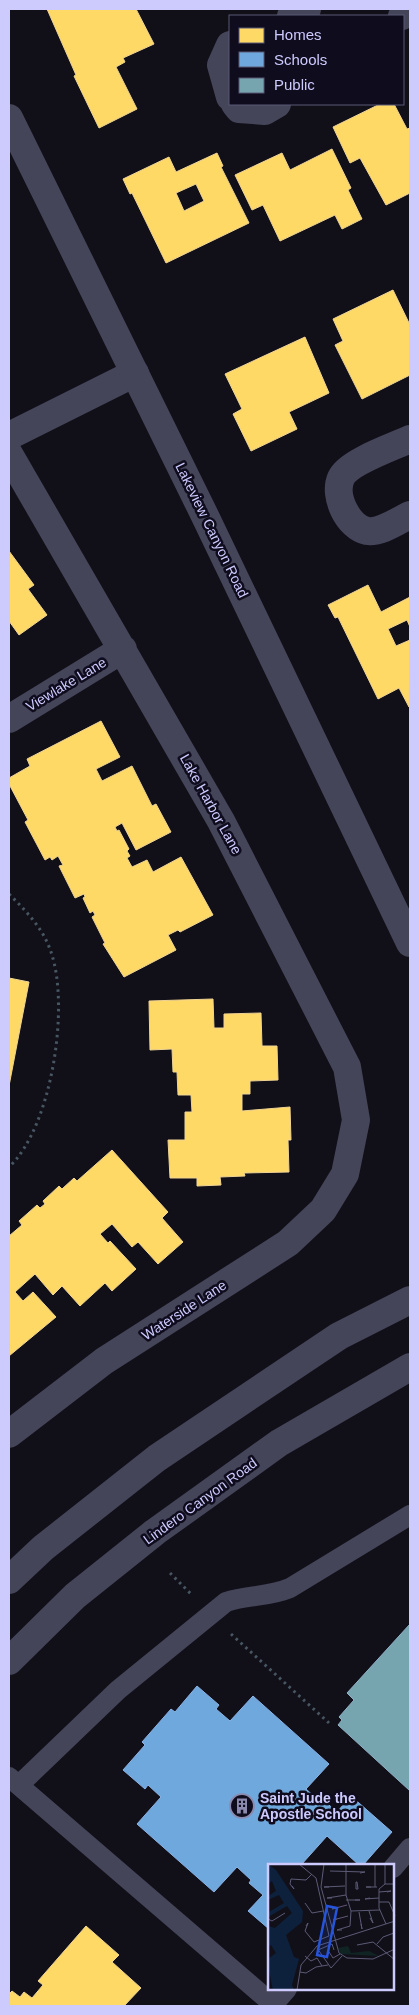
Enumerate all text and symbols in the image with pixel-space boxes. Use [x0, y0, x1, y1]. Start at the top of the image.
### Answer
legend [229, 15, 404, 105]
text: Homes [274, 26, 322, 43]
text: Schools [274, 51, 327, 68]
text: Public [274, 76, 315, 93]
street label: Lakeview Canyon Road [172, 460, 252, 600]
street label: Viewlake Lane [23, 654, 109, 714]
street label: Lake Harbor Lane [177, 751, 245, 857]
street label: Waterside Lane [139, 1277, 229, 1343]
street label: Lindero Canyon Road [140, 1454, 260, 1548]
place label: Saint Jude the Apostle School [260, 1790, 362, 1822]
building icon: Saint Jude the Apostle School [229, 1793, 255, 1819]
inset map [268, 1864, 394, 1990]

